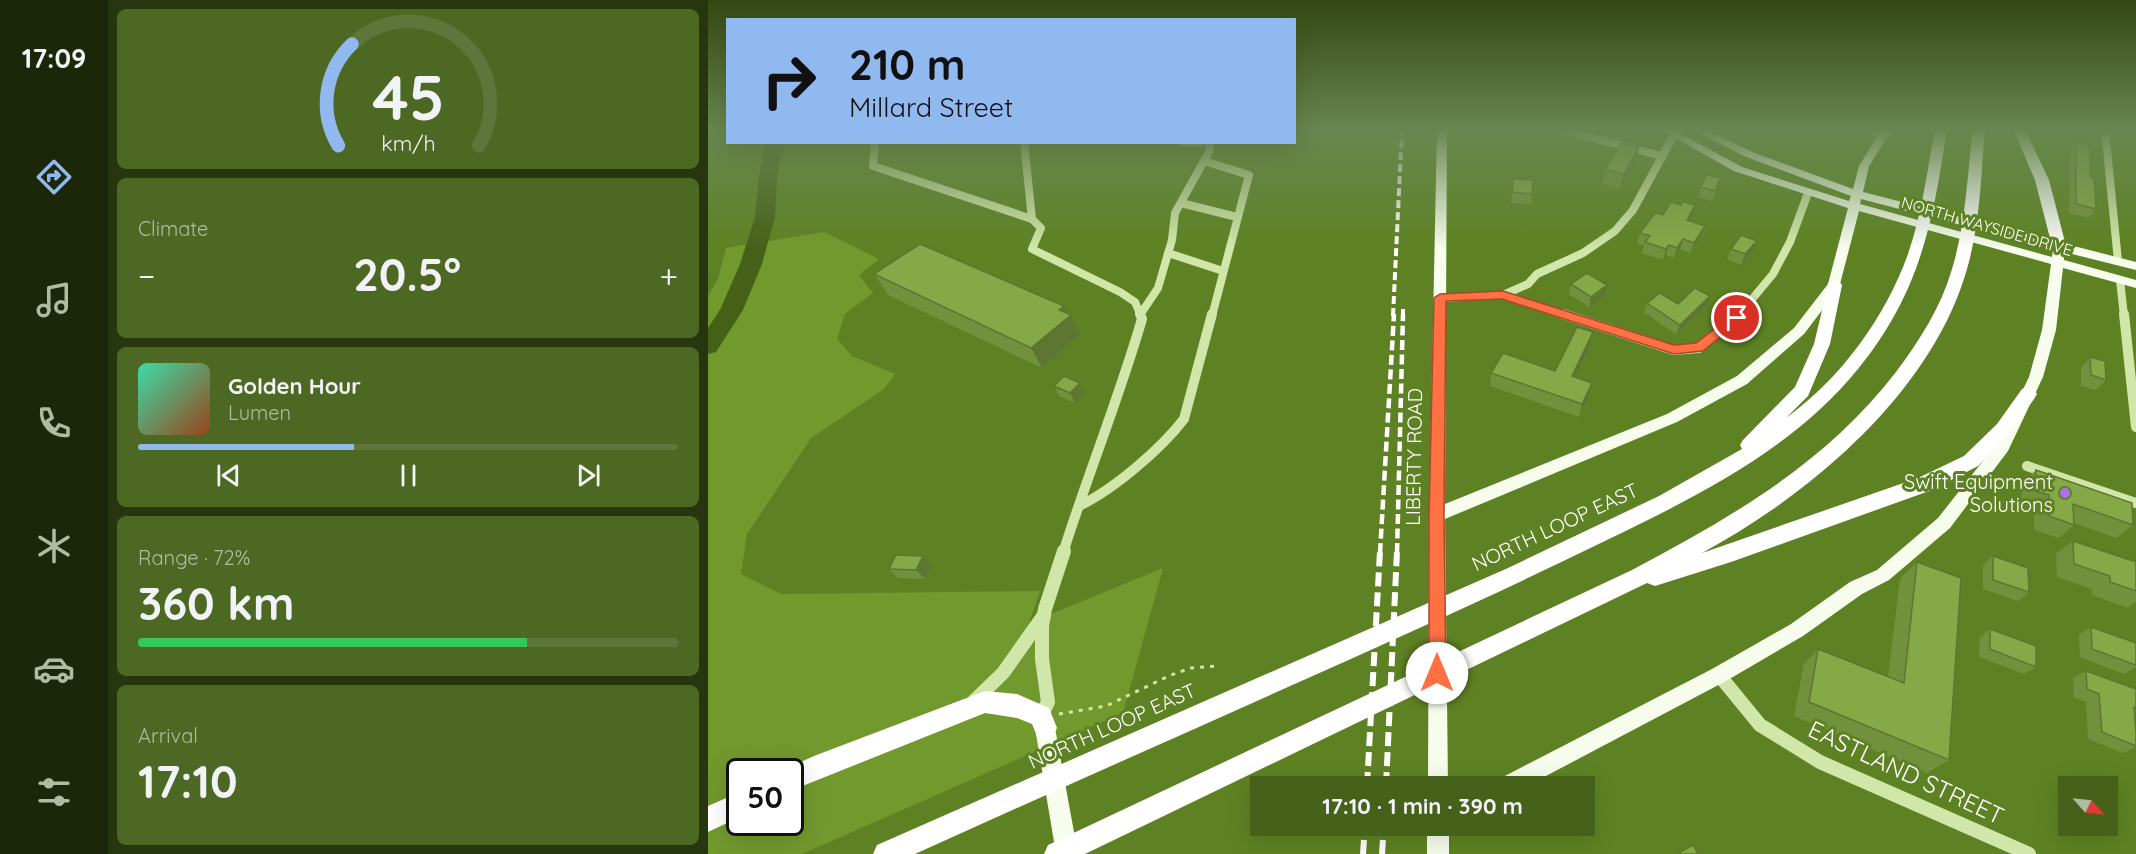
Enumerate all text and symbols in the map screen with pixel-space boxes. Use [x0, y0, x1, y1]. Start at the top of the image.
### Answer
text: 210 m [849, 38, 966, 91]
text: 17:09 [22, 41, 86, 75]
icon: right [750, 42, 828, 120]
text: 45 [372, 58, 444, 136]
text: Millard Street [849, 90, 1013, 124]
text: km/h [381, 130, 435, 156]
icon: directions [33, 156, 75, 198]
street label: NORTH WAYSIDE DRIVE [1899, 192, 2075, 260]
text: Climate [138, 216, 208, 241]
text: 20.5° [353, 246, 461, 302]
text: − [138, 255, 155, 296]
text: + [659, 255, 678, 296]
icon: music [33, 279, 75, 321]
pin [1711, 292, 1762, 343]
icon: arrive [1720, 301, 1753, 334]
text: Golden Hour [228, 372, 361, 400]
street label: LIBERTY ROAD [1400, 388, 1427, 526]
text: Lumen [228, 400, 291, 425]
icon: phone [33, 402, 75, 444]
icon: previous [212, 459, 245, 492]
icon: pause [392, 459, 425, 492]
icon: next [572, 459, 605, 492]
place label: Swift Equipment Solutions [1904, 469, 2053, 517]
street label: NORTH LOOP EAST [1467, 477, 1642, 576]
marker: Swift Equipment Solutions [2058, 486, 2072, 500]
icon: climate [33, 525, 75, 567]
text: Range · 72% [138, 545, 250, 570]
text: 360 km [138, 575, 294, 631]
position arrow [1405, 641, 1469, 705]
icon: car [33, 648, 75, 690]
street label: NORTH LOOP EAST [1024, 677, 1200, 774]
street label: EASTLAND STREET [1804, 714, 2009, 831]
text: Arrival [138, 723, 198, 748]
text: 17:10 [138, 753, 238, 809]
speed limit sign: 50 [726, 758, 804, 836]
icon: filters [33, 771, 75, 813]
north arrow [2058, 776, 2118, 836]
map controls [2058, 776, 2118, 836]
text: 17:10 · 1 min · 390 m [1322, 792, 1523, 820]

